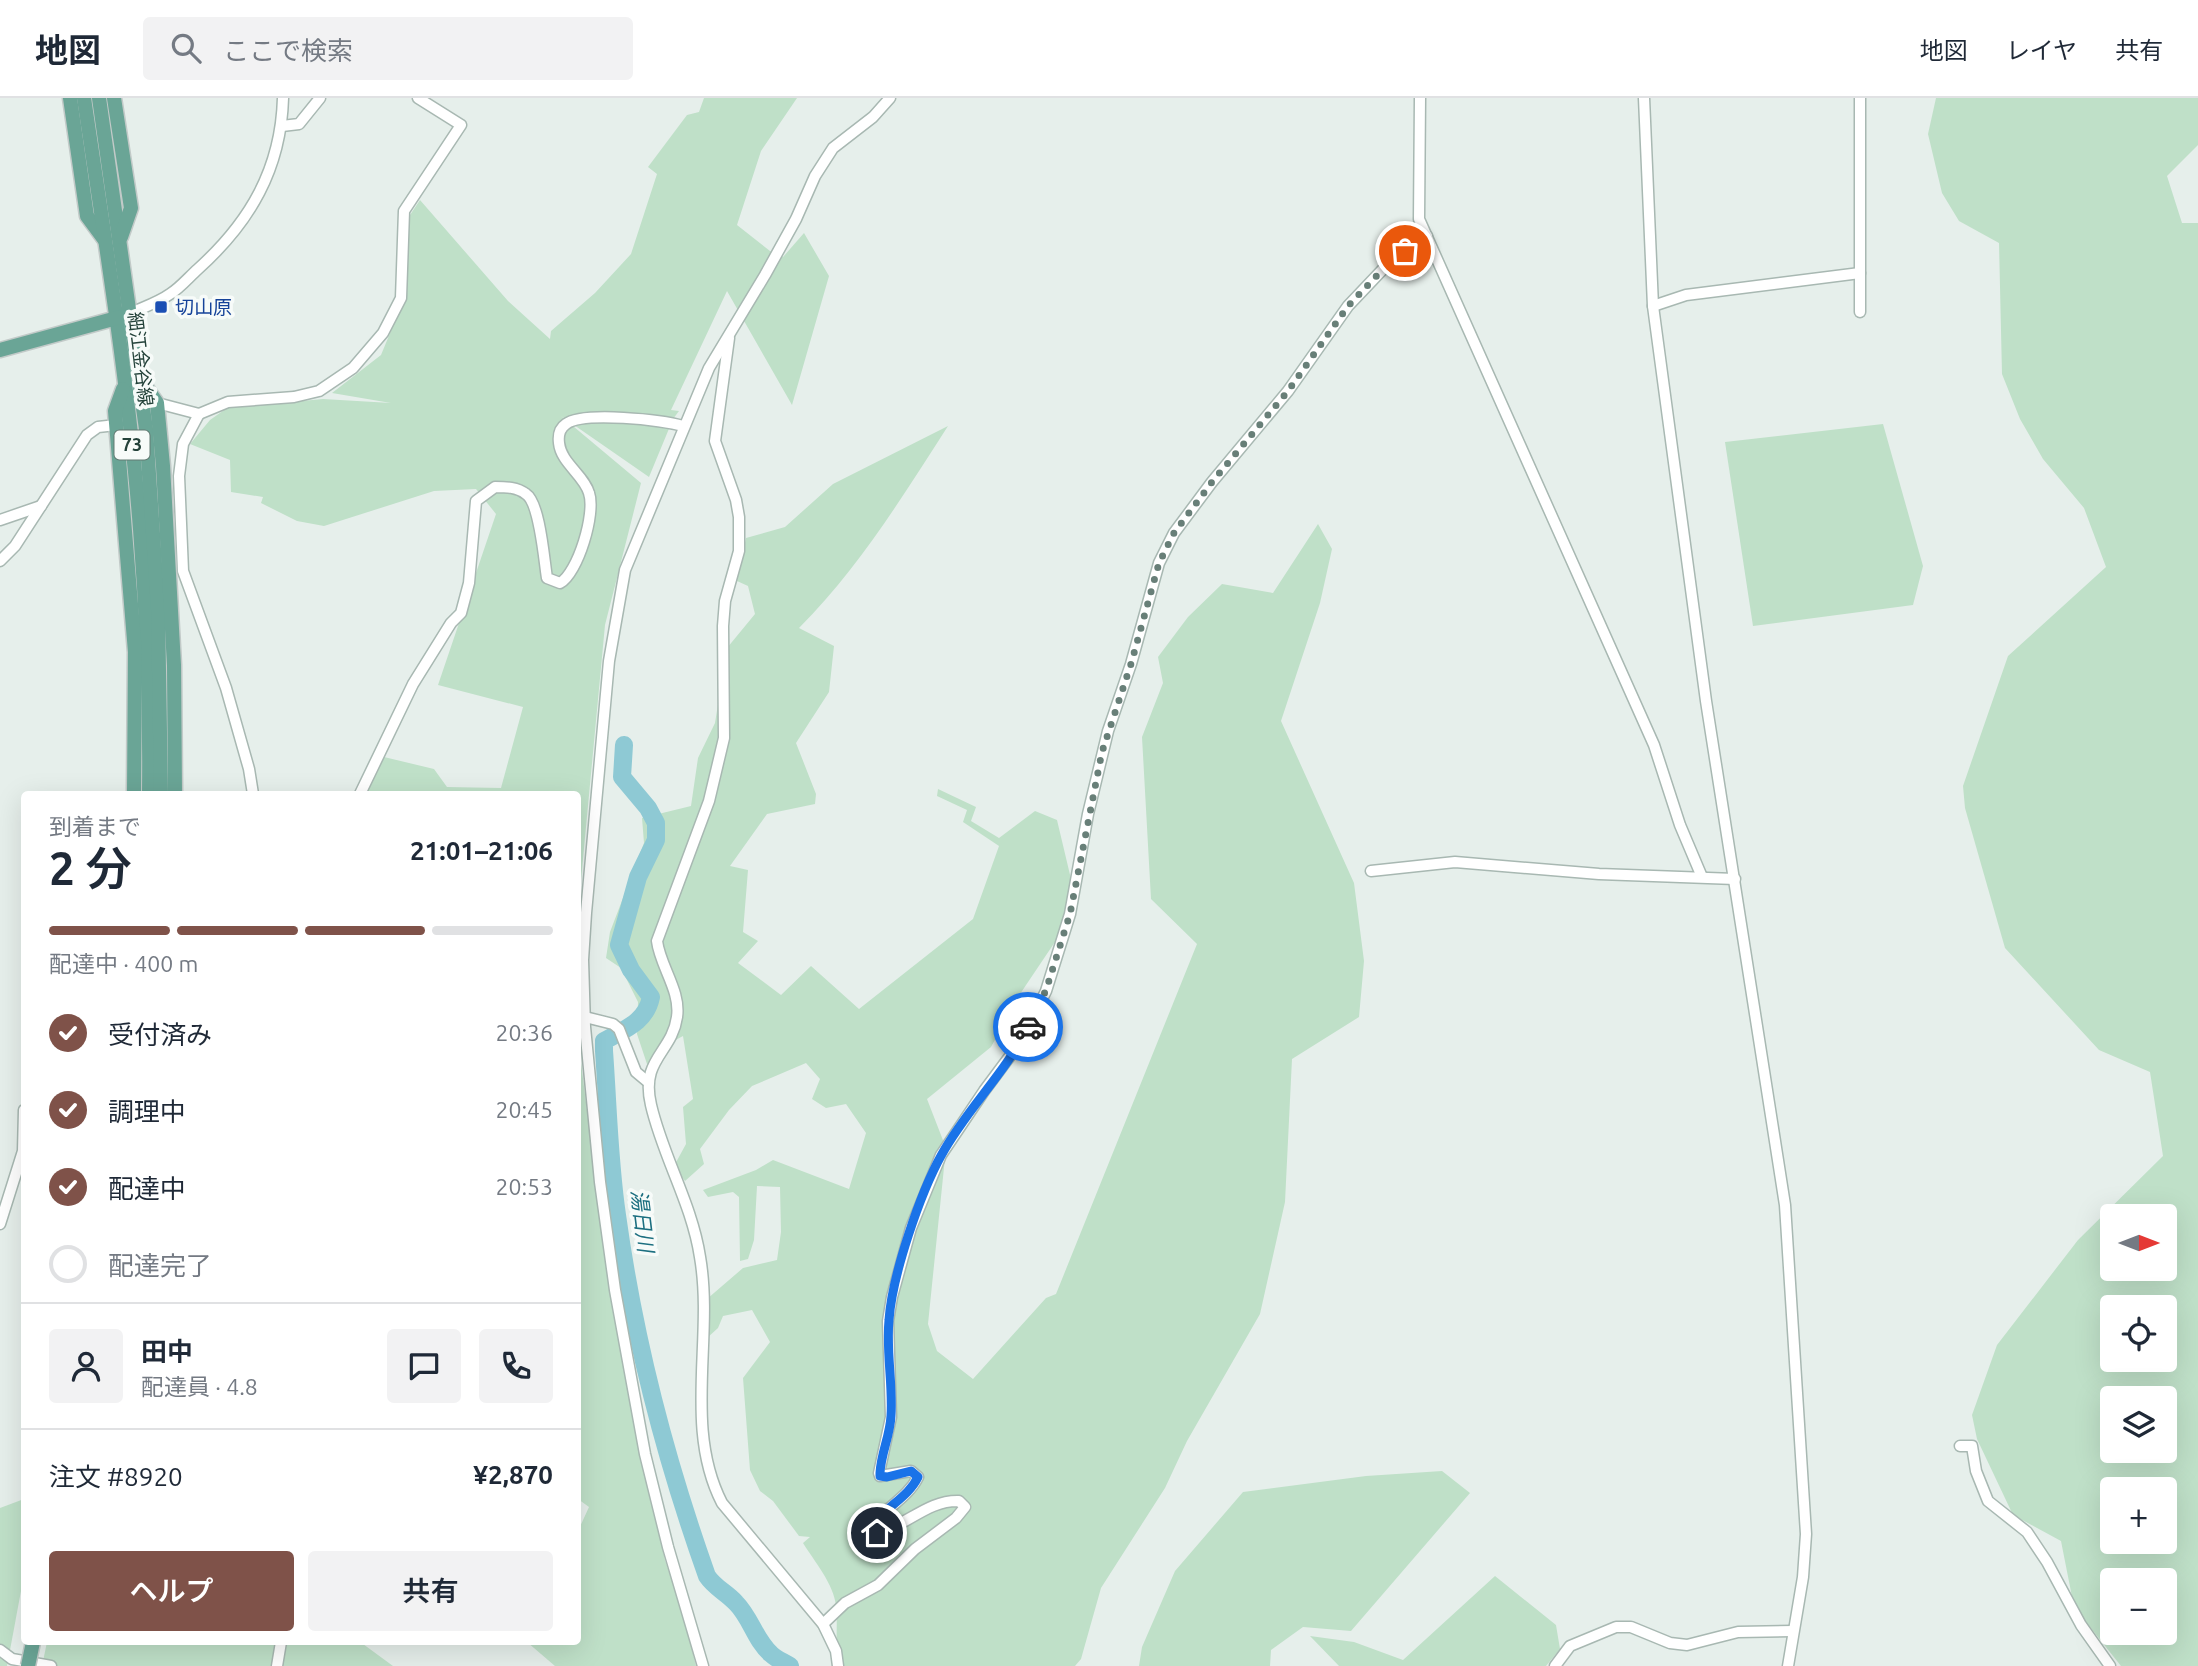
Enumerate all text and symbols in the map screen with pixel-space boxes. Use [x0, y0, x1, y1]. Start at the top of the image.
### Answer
search box [143, 17, 633, 80]
icon: search [167, 29, 205, 67]
text: 地図 [35, 31, 101, 68]
text: ここで検索 [223, 36, 353, 65]
text: 地図 [1920, 37, 1968, 64]
text: レイヤ [2006, 37, 2077, 64]
text: 共有 [2115, 37, 2163, 64]
pin [1375, 221, 1435, 281]
icon: bag [1386, 232, 1424, 270]
place label: 切山原 [175, 296, 232, 318]
marker: 切山原 [153, 299, 169, 315]
street label: 細江金谷線 [124, 311, 158, 407]
road number: 73 [114, 430, 150, 460]
text: 到着まで [49, 814, 141, 839]
text: 21:01–21:06 [410, 836, 553, 865]
text: 2 分 [49, 842, 132, 894]
text: 配達中 · 400 m [49, 951, 198, 976]
courier [993, 992, 1063, 1062]
icon: car [1009, 1008, 1047, 1046]
icon: check [49, 1014, 87, 1052]
text: 受付済み [108, 1020, 212, 1049]
text: 20:36 [495, 1020, 553, 1045]
icon: check [49, 1091, 87, 1129]
text: 調理中 [108, 1097, 186, 1126]
text: 20:45 [495, 1097, 553, 1122]
icon: check [49, 1168, 87, 1206]
text: 配達中 [108, 1174, 186, 1203]
text: 20:53 [495, 1174, 553, 1199]
water label: 湯日川 [627, 1188, 659, 1256]
north arrow [2100, 1204, 2177, 1281]
map controls [2100, 1204, 2177, 1645]
text: 配達完了 [108, 1251, 212, 1280]
button: locate [2100, 1295, 2177, 1372]
button: person [49, 1329, 123, 1403]
button: chat [387, 1329, 461, 1403]
button: phone [479, 1329, 553, 1403]
text: 田中 [141, 1337, 193, 1366]
text: 配達員 · 4.8 [141, 1374, 258, 1399]
button: layers [2100, 1386, 2177, 1463]
text: ¥2,870 [473, 1460, 553, 1489]
text: 注文 #8920 [49, 1462, 183, 1491]
button: + [2100, 1477, 2177, 1554]
pin [847, 1503, 907, 1563]
icon: home [858, 1514, 896, 1552]
button: ヘルプ [49, 1551, 294, 1631]
button: 共有 [308, 1551, 553, 1631]
button: − [2100, 1568, 2177, 1645]

